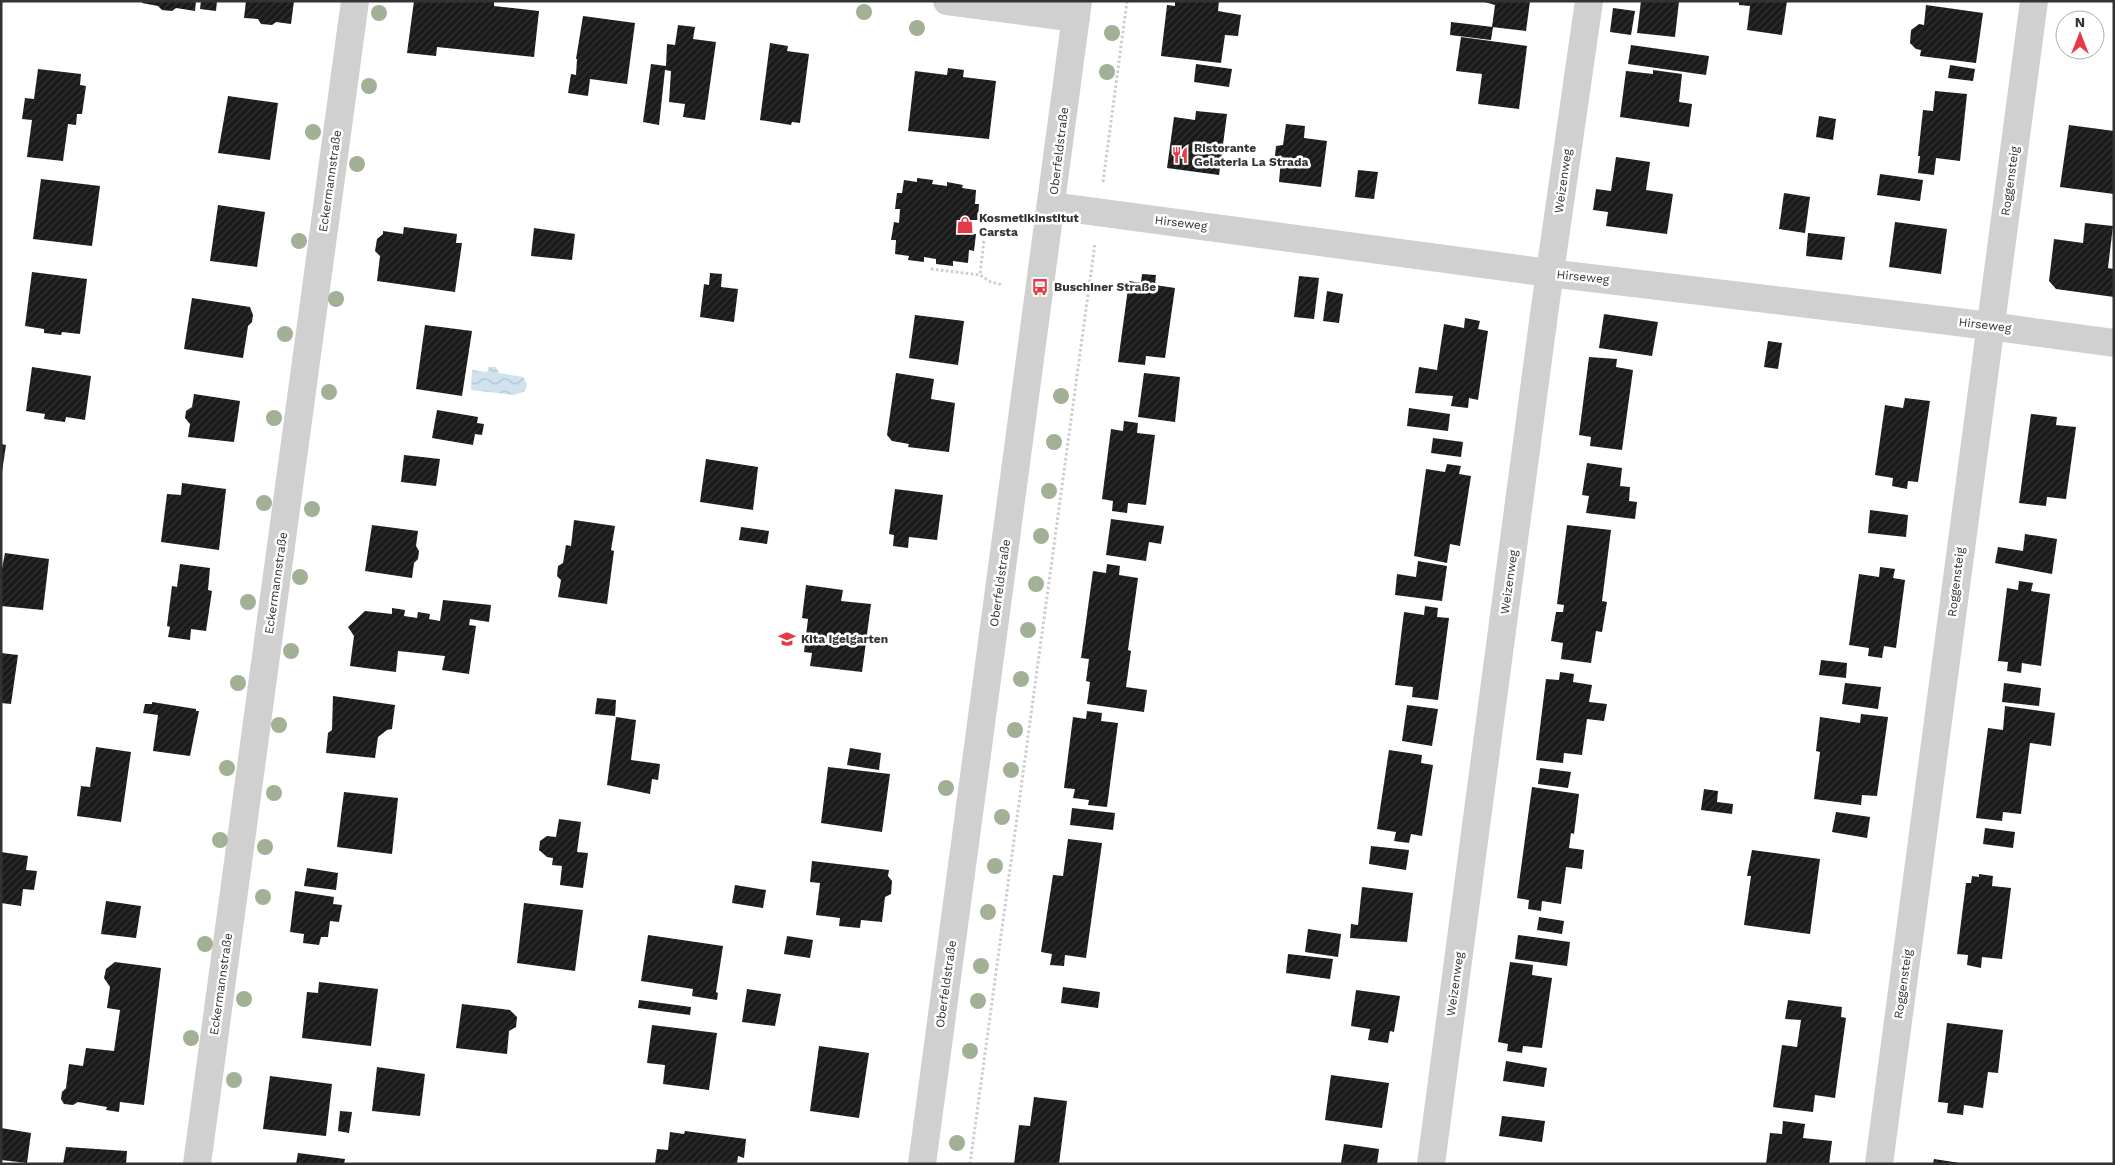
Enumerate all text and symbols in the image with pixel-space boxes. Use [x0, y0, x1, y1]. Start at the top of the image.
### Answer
north arrow [2055, 10, 2105, 60]
text: N [2075, 14, 2085, 30]
street label: Oberfeldstraße [1047, 106, 1071, 196]
street label: Eckermannstraße [316, 129, 344, 233]
place label: Ristorante Gelateria La Strada [1194, 141, 1308, 169]
restaurant icon: Ristorante Gelateria La Strada [1170, 145, 1190, 165]
street label: Roggensteig [1998, 145, 2022, 217]
street label: Weizenweg [1552, 147, 1575, 214]
place label: Kosmetikinstitut Carsta [979, 211, 1080, 239]
street label: Hirseweg [1154, 213, 1209, 233]
shop icon: Kosmetikinstitut Carsta [955, 215, 975, 235]
street label: Hirseweg [1556, 267, 1611, 287]
bus stop icon: Buschiner Straße [1030, 277, 1050, 297]
place label: Buschiner Straße [1054, 280, 1156, 294]
street label: Hirseweg [1958, 315, 2013, 335]
street label: Eckermannstraße [262, 531, 290, 635]
street label: Oberfeldstraße [987, 538, 1013, 628]
street label: Roggensteig [1945, 546, 1967, 618]
street label: Weizenweg [1498, 548, 1521, 615]
school or university icon: Kita Igelgarten [777, 629, 797, 649]
place label: Kita Igelgarten [801, 632, 888, 646]
street label: Eckermannstraße [207, 932, 235, 1036]
street label: Oberfeldstraße [933, 939, 959, 1029]
street label: Roggensteig [1891, 948, 1915, 1020]
street label: Weizenweg [1444, 950, 1467, 1017]

